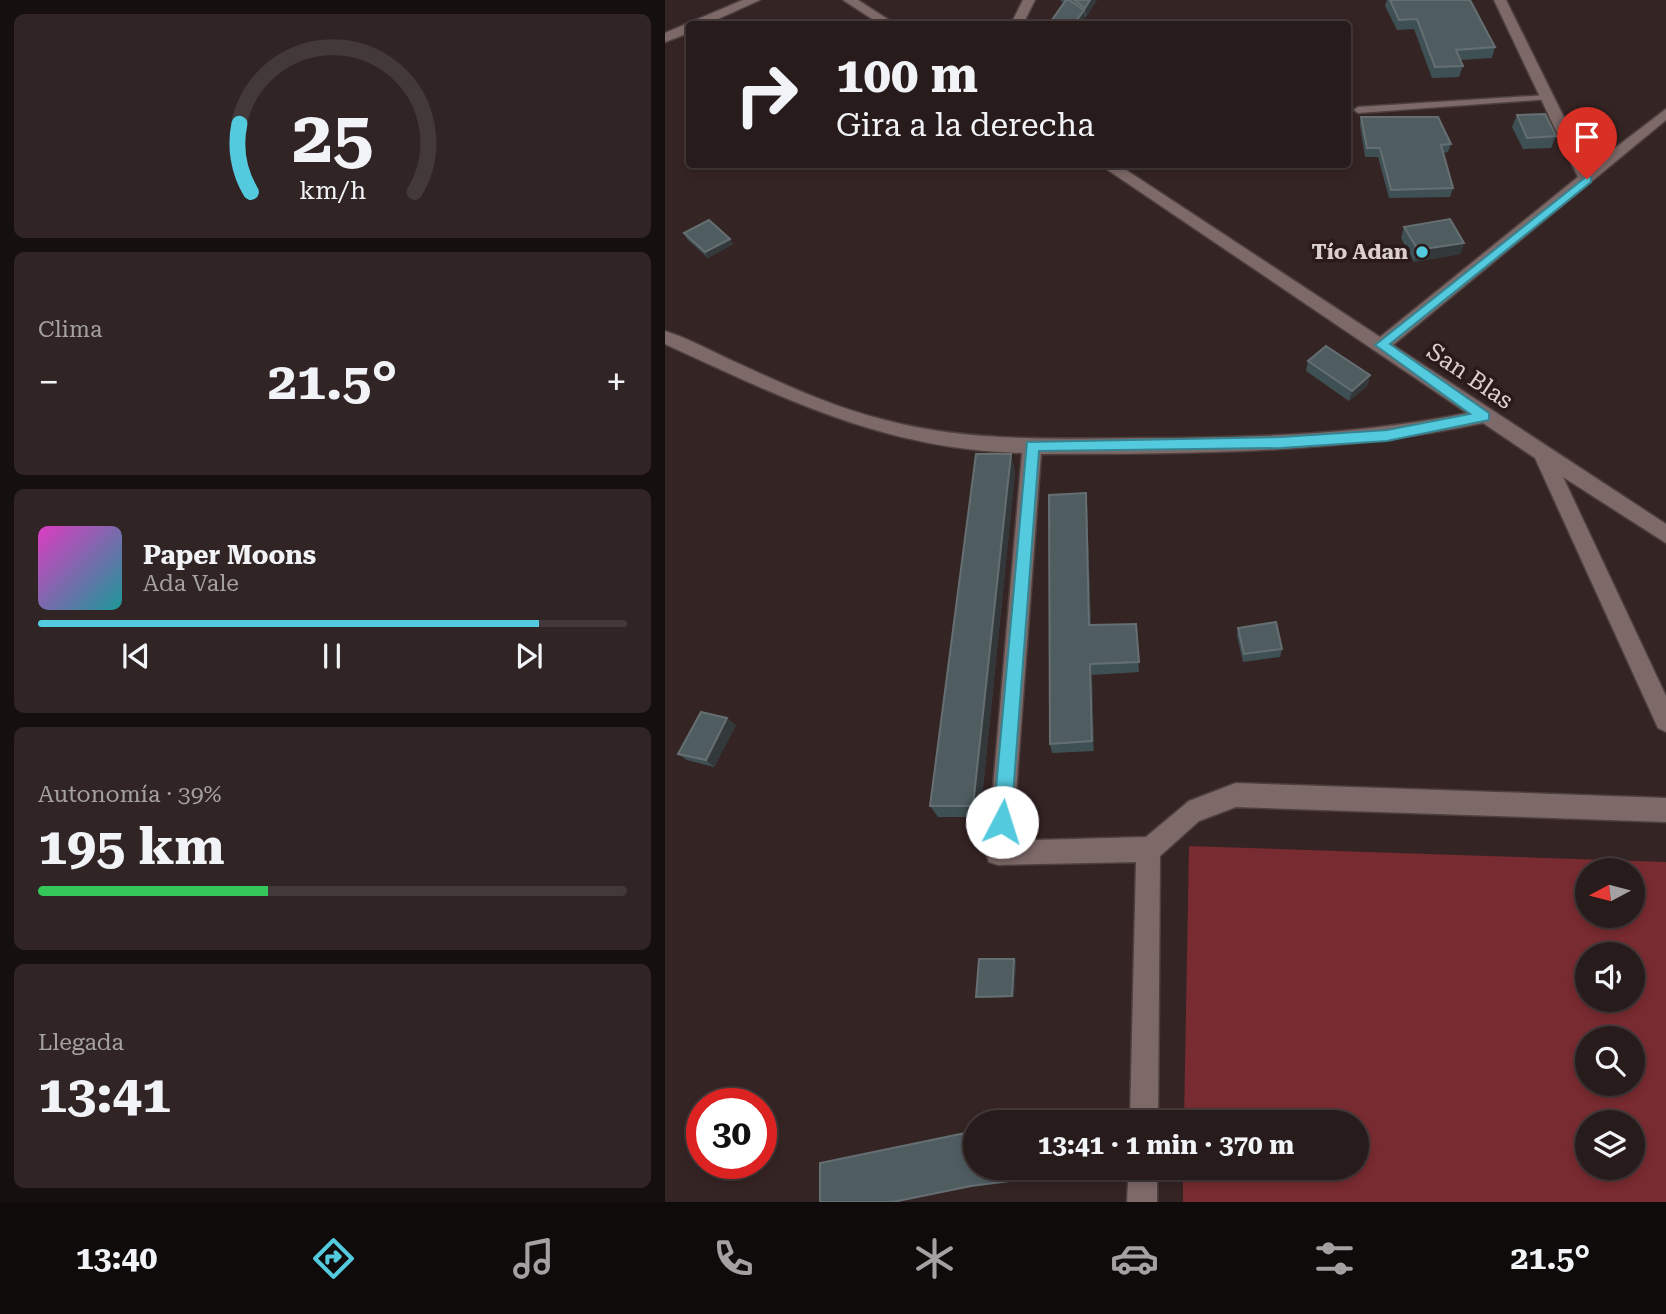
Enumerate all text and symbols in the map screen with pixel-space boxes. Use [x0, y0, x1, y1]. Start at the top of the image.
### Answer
text: 100 m [836, 47, 978, 104]
icon: right [721, 49, 812, 140]
text: 25 [292, 95, 373, 180]
text: Gira a la derecha [836, 106, 1095, 144]
pin [1557, 107, 1617, 179]
icon: arrive [1568, 118, 1606, 156]
text: km/h [299, 176, 366, 205]
place label: Tío Adan [1312, 240, 1408, 264]
marker: Tío Adan [1414, 244, 1430, 260]
text: Clima [38, 316, 102, 343]
street label: San Blas [1422, 337, 1518, 415]
text: 21.5° [268, 351, 397, 412]
text: − [38, 360, 59, 404]
text: + [606, 360, 627, 404]
text: Paper Moons [143, 540, 316, 570]
text: Ada Vale [143, 570, 239, 597]
icon: previous [117, 637, 155, 675]
icon: pause [313, 637, 351, 675]
icon: next [510, 637, 548, 675]
text: Autonomía · 39% [38, 781, 222, 808]
position arrow [965, 785, 1039, 859]
text: 195 km [38, 816, 225, 877]
north arrow [1575, 858, 1645, 928]
map controls [1575, 858, 1645, 1180]
button: sound [1575, 942, 1645, 1012]
button: search [1575, 1026, 1645, 1096]
text: Llegada [38, 1029, 124, 1056]
text: 13:41 [38, 1064, 171, 1125]
speed limit sign: 30 [686, 1088, 777, 1179]
button: layers [1575, 1110, 1645, 1180]
text: 13:41 · 1 min · 370 m [1038, 1130, 1294, 1160]
icon: directions [309, 1234, 358, 1283]
icon: music [509, 1234, 558, 1283]
icon: phone [709, 1234, 758, 1283]
icon: climate [910, 1234, 959, 1283]
icon: car [1110, 1234, 1159, 1283]
icon: filters [1310, 1234, 1359, 1283]
text: 13:40 [76, 1239, 157, 1277]
text: 21.5° [1511, 1239, 1590, 1277]

